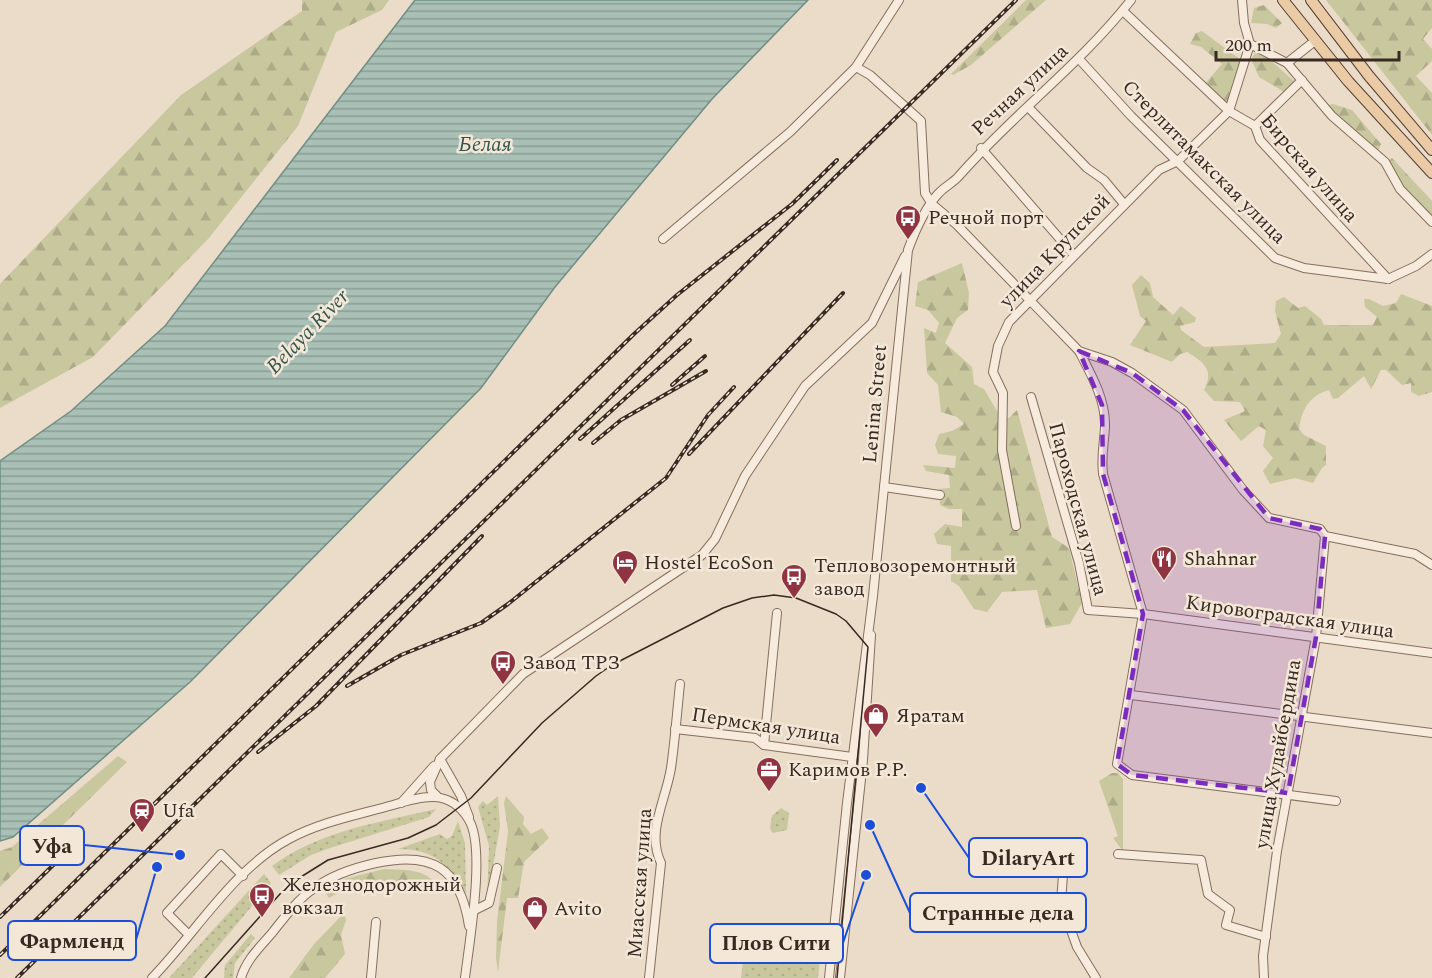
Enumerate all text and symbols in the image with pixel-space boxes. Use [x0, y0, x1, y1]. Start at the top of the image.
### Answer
scale bar [1216, 24, 1399, 62]
text: 200 m [1225, 32, 1272, 59]
street label: Речная улица [965, 37, 1076, 143]
street label: Стерлитамакская улица [1115, 73, 1293, 251]
street label: Бирская улица [1253, 107, 1365, 230]
water label: Белая [458, 129, 512, 161]
street label: улица Крупской [992, 187, 1118, 316]
bus stop icon: Речной порт [893, 203, 923, 241]
place label: Речной порт [928, 203, 1044, 233]
water label: Belaya River [259, 282, 357, 382]
street label: Lenina Street [855, 343, 895, 465]
street label: Пароходская улица [1040, 419, 1116, 599]
restaurant icon: Shahnar [1149, 544, 1179, 582]
place label: Shahnar [1184, 544, 1257, 574]
hotel icon: Hostel EcoSon [610, 548, 640, 586]
place label: Hostel EcoSon [644, 548, 774, 578]
place label: Тепловозоремонтный завод [814, 551, 1016, 604]
bus stop icon: Тепловозоремонтный завод [779, 562, 809, 600]
street label: Кировоградская улица [1184, 588, 1396, 647]
bus stop icon: Завод ТРЗ [488, 648, 518, 686]
place label: Завод ТРЗ [522, 648, 620, 678]
street label: улица Худайбердина [1246, 657, 1309, 852]
street label: Пермская улица [689, 699, 843, 753]
shop icon: Яратам [861, 701, 891, 739]
place label: Яратам [896, 701, 965, 731]
office icon: Каримов Р.Р. [754, 755, 784, 793]
place label: Каримов Р.Р. [788, 755, 907, 785]
station icon: Ufa [127, 796, 157, 834]
place label: Ufa [162, 796, 195, 826]
street label: Миасская улица [620, 807, 660, 959]
callout: Уфа [20, 826, 84, 865]
text: Уфа [32, 831, 72, 863]
callout: DilaryArt [969, 838, 1087, 877]
text: DilaryArt [981, 843, 1075, 875]
place label: Железнодорожный вокзал [282, 870, 461, 923]
bus stop icon: Железнодорожный вокзал [247, 881, 277, 919]
callout: Странные дела [910, 893, 1086, 932]
shop icon: Avito [520, 894, 550, 932]
place label: Avito [554, 894, 602, 924]
text: Странные дела [922, 898, 1074, 930]
callout: Фармленд [8, 921, 136, 960]
callout: Плов Сити [710, 924, 843, 963]
text: Фармленд [20, 926, 124, 958]
text: Плов Сити [721, 928, 831, 960]

